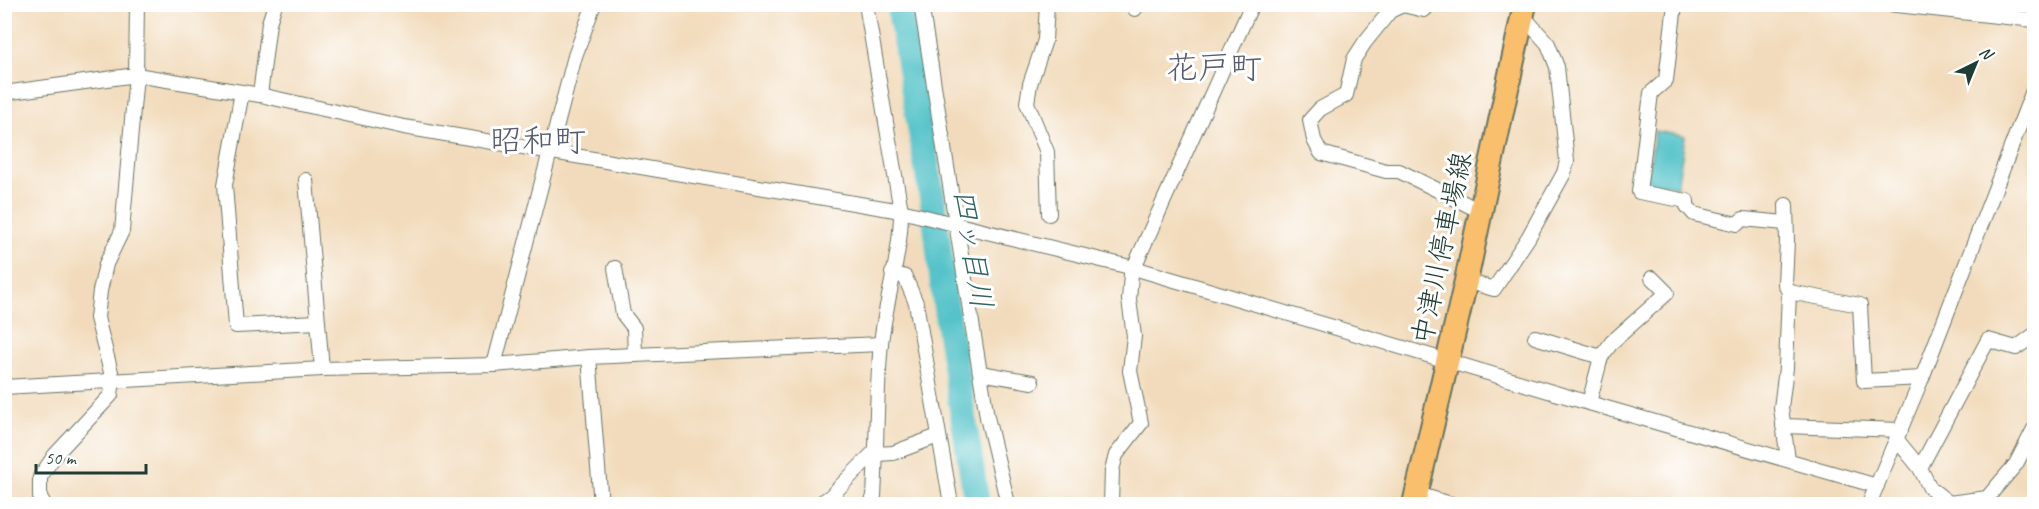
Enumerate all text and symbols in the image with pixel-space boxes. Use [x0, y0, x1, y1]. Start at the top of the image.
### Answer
north arrow [1946, 33, 2006, 93]
text: N [1975, 42, 1998, 66]
district label: 花戸町 [1166, 47, 1262, 88]
district label: 昭和町 [490, 120, 586, 161]
street label: 中津川停車場線 [1404, 149, 1479, 348]
water label: 四ッ目川 [945, 187, 1001, 311]
scale bar [36, 437, 146, 475]
text: 50 m [45, 447, 78, 469]

